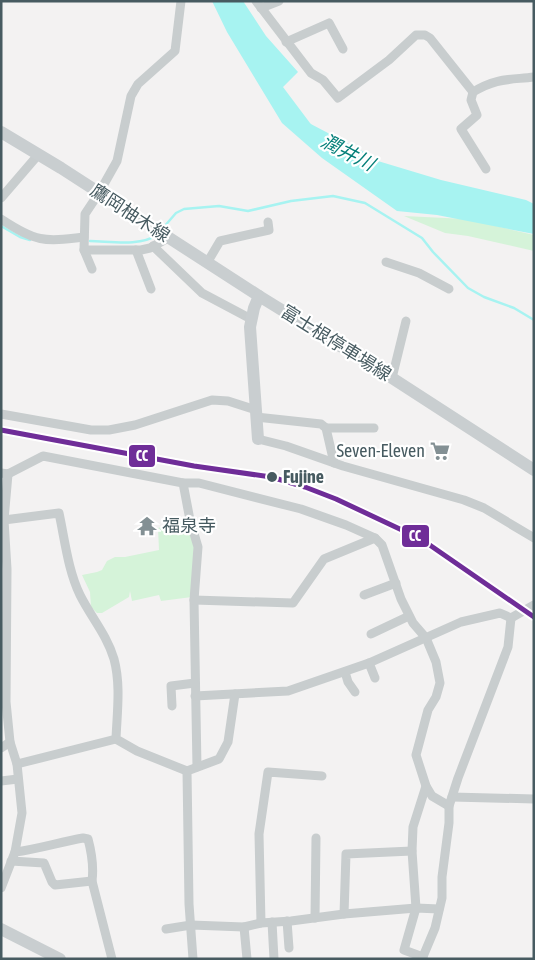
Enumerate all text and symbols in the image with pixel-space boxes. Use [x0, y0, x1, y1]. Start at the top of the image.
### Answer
water label: 潤井川 [318, 129, 380, 176]
street label: 鷹岡柚木線 [87, 179, 174, 246]
street label: 富士根停車場線 [277, 300, 395, 385]
place label: Seven-Eleven [336, 440, 425, 461]
supermarket icon: Seven-Eleven [429, 440, 451, 462]
line badge: CC [128, 444, 156, 468]
text: CC [136, 448, 149, 464]
place label: Fujine [283, 466, 324, 487]
marker: Fujine [265, 470, 279, 484]
temple icon: 福泉寺 [136, 515, 158, 537]
place label: 福泉寺 [162, 515, 216, 536]
line badge: CC [401, 524, 430, 548]
text: CC [409, 528, 422, 544]

